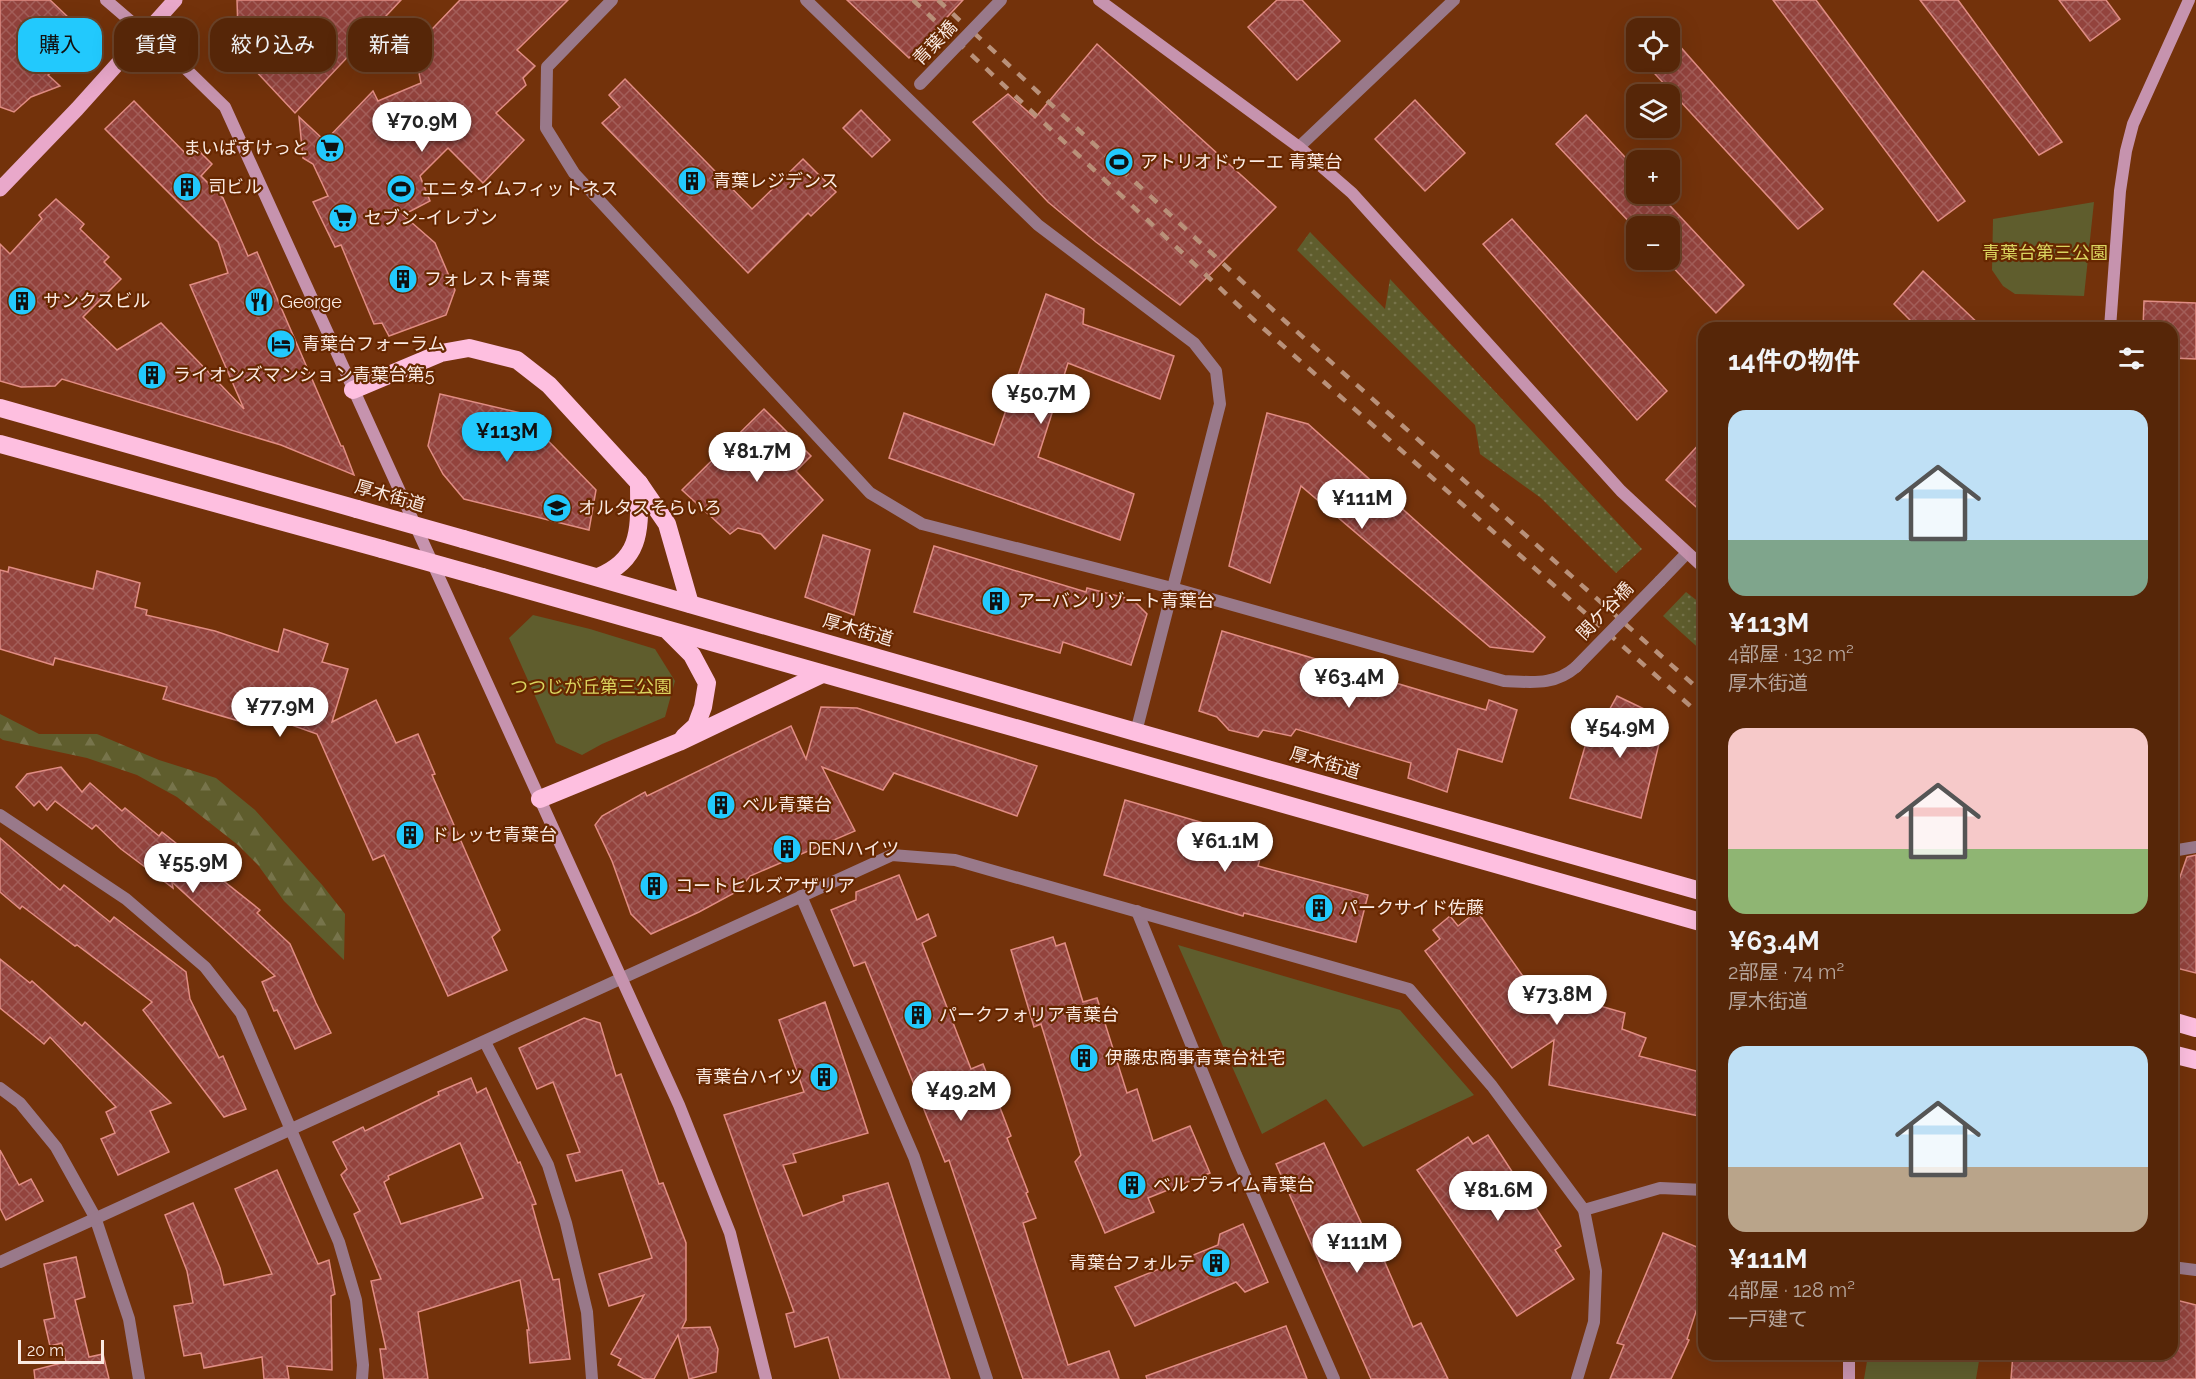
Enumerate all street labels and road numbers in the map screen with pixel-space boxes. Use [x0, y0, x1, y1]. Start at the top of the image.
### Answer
street label: 青葉橋 [908, 16, 961, 69]
street label: 厚木街道 [353, 476, 428, 516]
street label: 関ケ谷橋 [1572, 577, 1637, 644]
street label: 厚木街道 [821, 610, 896, 650]
street label: 厚木街道 [1288, 743, 1363, 783]

